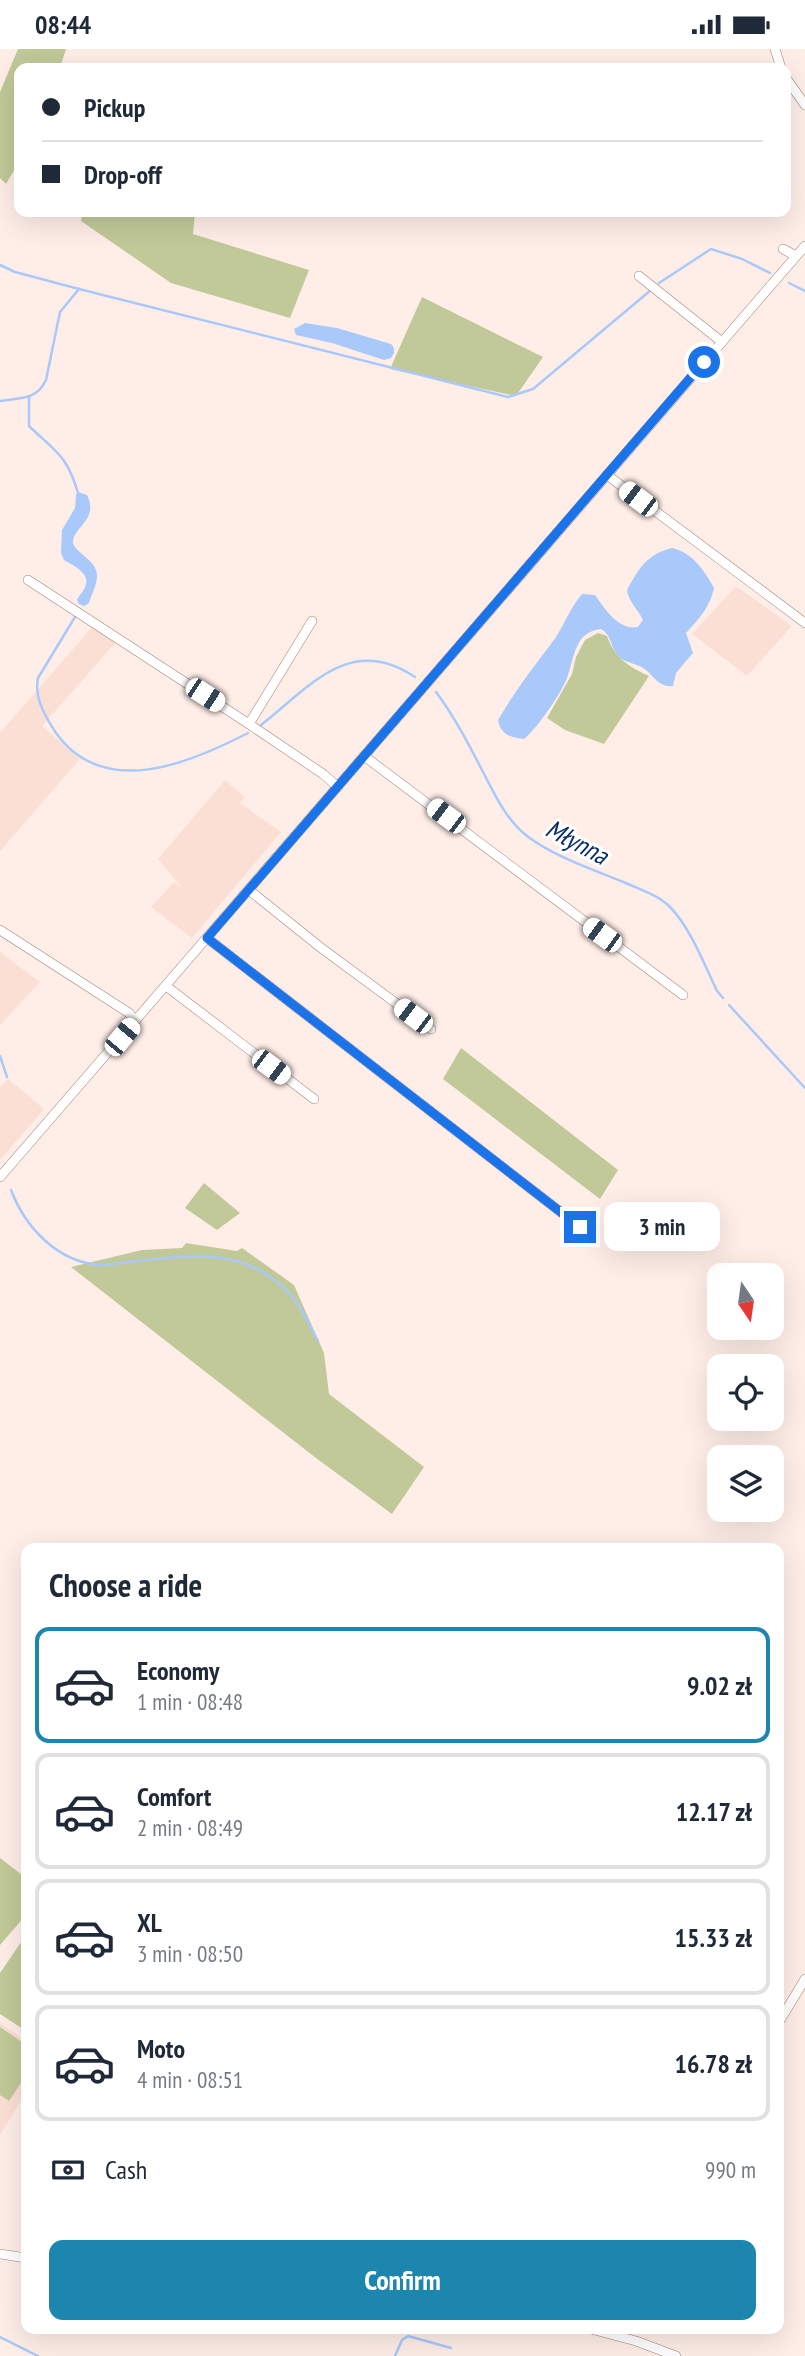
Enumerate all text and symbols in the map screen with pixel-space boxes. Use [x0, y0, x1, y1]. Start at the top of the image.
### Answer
text: 08:44 [35, 8, 91, 41]
text: Pickup [84, 91, 145, 124]
text: Drop-off [84, 158, 162, 191]
route start [688, 346, 720, 378]
car [615, 478, 662, 520]
car [182, 675, 229, 715]
car [423, 795, 470, 837]
water label: Młynna [541, 812, 615, 872]
car [579, 914, 626, 956]
car [390, 995, 437, 1037]
car [101, 1014, 144, 1060]
car [248, 1046, 295, 1088]
callout: 3 min [604, 1203, 720, 1251]
route end [564, 1211, 596, 1243]
text: 3 min [639, 1212, 685, 1241]
north arrow [707, 1263, 784, 1341]
map controls [707, 1263, 784, 1522]
button: locate [707, 1354, 784, 1431]
button: layers [707, 1445, 784, 1522]
text: Choose a ride [49, 1564, 202, 1606]
icon: car [53, 1654, 116, 1717]
text: Economy [137, 1654, 219, 1687]
text: 9.02 zł [687, 1669, 752, 1702]
text: 1 min · 08:48 [137, 1687, 243, 1716]
icon: car [53, 1780, 116, 1843]
text: Comfort [137, 1780, 211, 1813]
text: 12.17 zł [676, 1795, 752, 1828]
text: 2 min · 08:49 [137, 1813, 243, 1842]
icon: car [53, 1906, 116, 1969]
text: XL [137, 1906, 162, 1939]
text: 15.33 zł [675, 1921, 752, 1954]
text: 3 min · 08:50 [137, 1939, 243, 1968]
icon: car [53, 2032, 116, 2095]
text: Moto [137, 2032, 185, 2065]
text: 16.78 zł [675, 2047, 752, 2080]
text: 4 min · 08:51 [137, 2065, 243, 2094]
icon: cash [49, 2151, 87, 2189]
text: Cash [105, 2153, 147, 2186]
text: 990 m [705, 2155, 756, 2184]
button: Confirm [49, 2240, 756, 2320]

